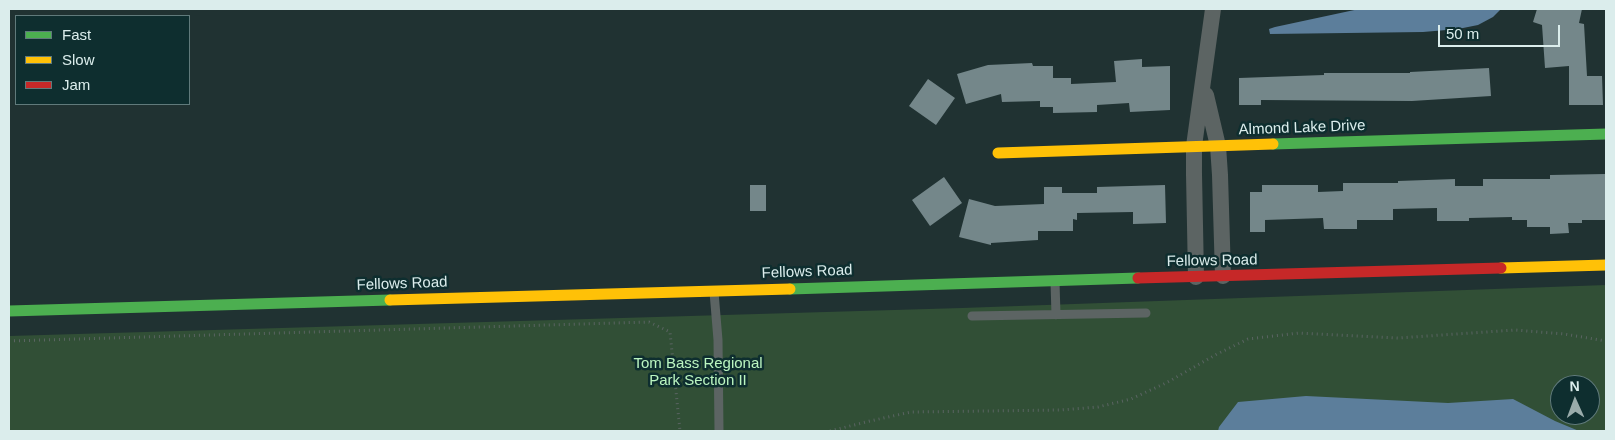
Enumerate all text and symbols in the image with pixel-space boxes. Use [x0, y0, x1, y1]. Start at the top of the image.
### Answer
legend [15, 15, 190, 105]
scale bar [1440, 15, 1562, 47]
text: 50 m [1446, 25, 1479, 42]
text: Fast [62, 26, 91, 43]
text: Slow [62, 51, 95, 68]
text: Jam [62, 76, 90, 93]
street label: Almond Lake Drive [1238, 117, 1366, 139]
street label: Fellows Road [1166, 251, 1258, 271]
street label: Fellows Road [761, 261, 853, 283]
street label: Fellows Road [356, 273, 448, 295]
park label: Tom Bass Regional Park Section II [633, 355, 763, 390]
north arrow [1550, 375, 1600, 425]
text: N [1569, 378, 1580, 394]

